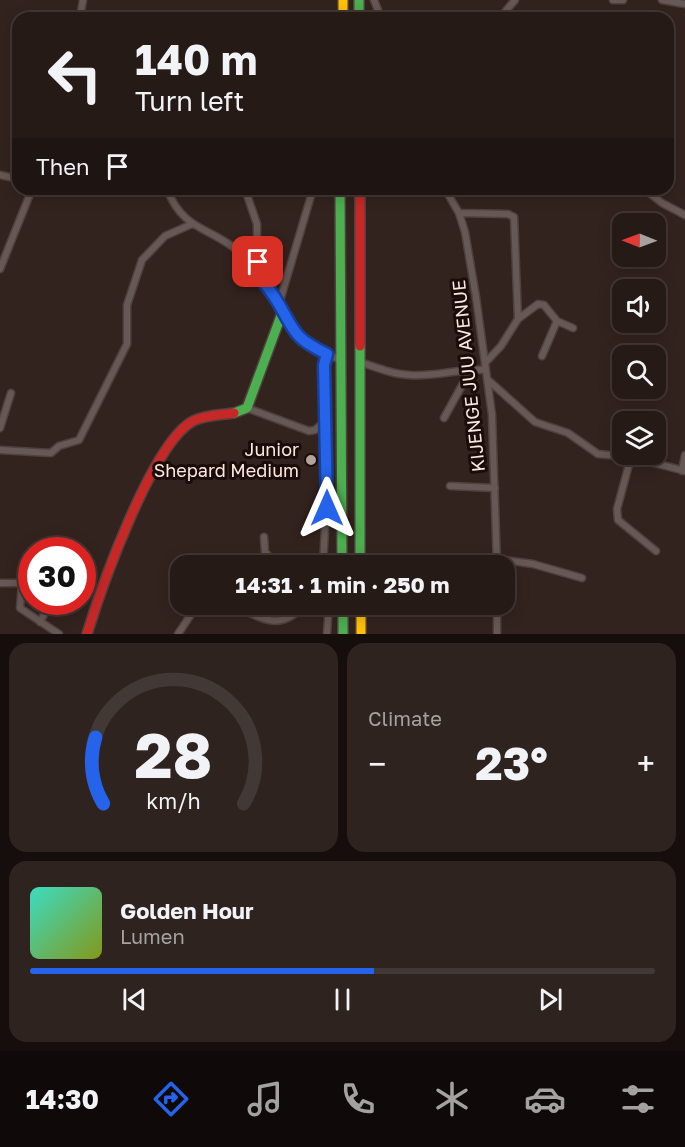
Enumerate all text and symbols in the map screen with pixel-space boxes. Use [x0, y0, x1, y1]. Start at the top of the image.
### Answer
text: 140 m [135, 34, 257, 84]
icon: left [36, 36, 114, 114]
text: Turn left [135, 85, 244, 117]
icon: arrive [101, 150, 134, 183]
text: Then [36, 153, 89, 180]
north arrow [612, 213, 666, 267]
map controls [612, 213, 666, 465]
pin [232, 236, 283, 287]
icon: arrive [241, 245, 274, 278]
street label: KIJENGE JUU AVENUE [447, 279, 489, 473]
button: sound [612, 279, 666, 333]
button: search [612, 345, 666, 399]
button: layers [612, 411, 666, 465]
place label: Junior Shepard Medium [154, 438, 299, 481]
marker: Junior Shepard Medium [304, 453, 318, 467]
position arrow [295, 476, 359, 540]
speed limit sign: 30 [18, 537, 96, 615]
text: 14:31 · 1 min · 250 m [235, 571, 450, 598]
text: Climate [368, 706, 442, 730]
text: 28 [134, 717, 212, 792]
text: 23° [475, 736, 548, 790]
text: − [368, 744, 386, 783]
text: + [637, 744, 655, 783]
text: km/h [146, 789, 201, 815]
text: Golden Hour [120, 897, 254, 924]
text: Lumen [120, 924, 185, 948]
icon: previous [118, 983, 151, 1016]
icon: pause [326, 983, 359, 1016]
icon: next [534, 983, 567, 1016]
icon: directions [150, 1078, 192, 1120]
icon: music [244, 1078, 286, 1120]
icon: phone [337, 1078, 379, 1120]
icon: climate [431, 1078, 473, 1120]
icon: car [524, 1078, 566, 1120]
icon: filters [617, 1078, 659, 1120]
text: 14:30 [26, 1083, 99, 1115]

